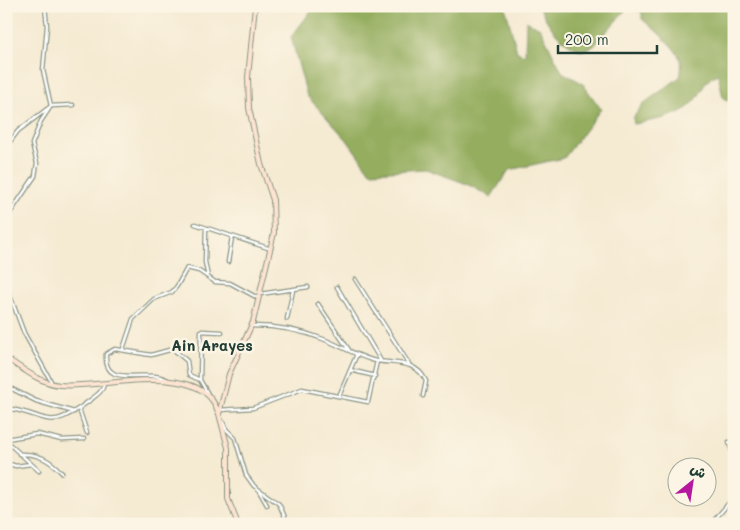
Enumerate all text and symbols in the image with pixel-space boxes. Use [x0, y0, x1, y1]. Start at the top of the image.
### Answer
scale bar [558, 22, 656, 54]
text: 200 m [565, 29, 609, 49]
district label: Ain Arayes [171, 335, 253, 355]
north arrow [668, 458, 718, 508]
text: ش [687, 458, 710, 482]

